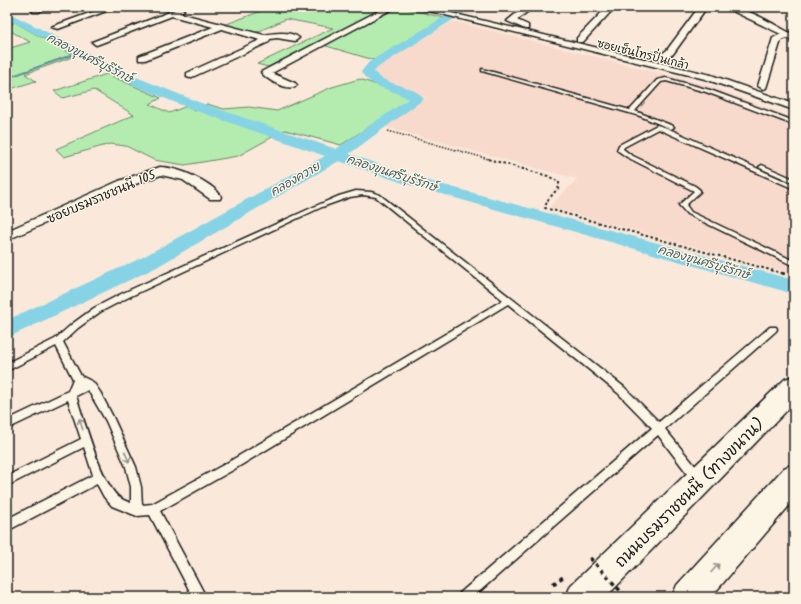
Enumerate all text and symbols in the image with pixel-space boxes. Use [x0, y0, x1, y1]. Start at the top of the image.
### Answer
water label: คลองขุนศรีบุรีรักษ์ [43, 28, 138, 89]
street label: ซอยเซ็นโทรปิ่นเกล้า [595, 32, 691, 75]
water label: คลองขุนศรีบุรีรักษ์ [344, 150, 442, 198]
water label: คลองควาย [267, 157, 325, 201]
street label: ซอยบรมราชชนนี 105 [44, 165, 160, 230]
water label: คลองขุนศรีบุรีรักษ์ [656, 240, 754, 285]
street label: ถนนบรมราชชนนี (ทางขนาน) [609, 412, 771, 574]
one-way arrow [76, 419, 84, 431]
one-way arrow [123, 451, 131, 463]
one-way arrow [710, 563, 720, 573]

